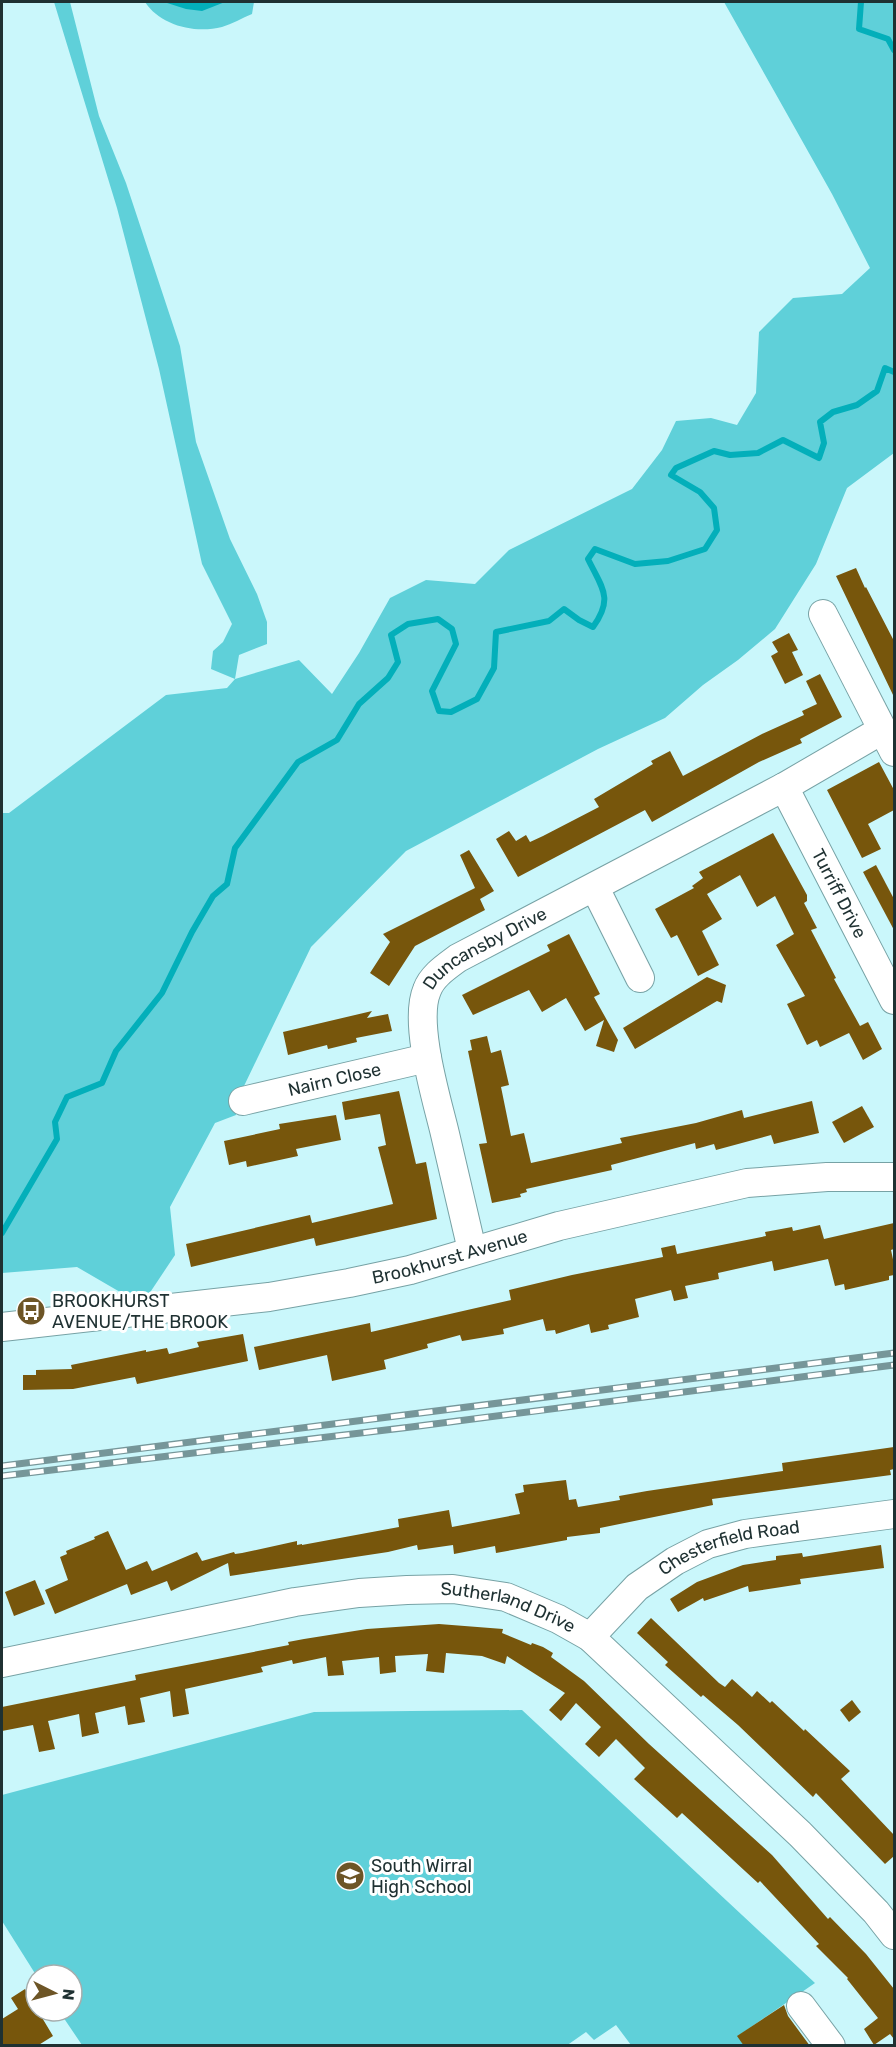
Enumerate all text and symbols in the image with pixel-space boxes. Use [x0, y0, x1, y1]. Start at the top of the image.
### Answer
street label: Turriff Drive [807, 845, 871, 942]
street label: Duncansby Drive [418, 902, 551, 994]
street label: Nairn Close [286, 1058, 383, 1101]
street label: Brookhurst Avenue [370, 1225, 530, 1289]
place label: BROOKHURST AVENUE/THE BROOK [52, 1290, 228, 1333]
bus stop icon: BROOKHURST AVENUE/THE BROOK [15, 1295, 47, 1327]
street label: Chesterfield Road [654, 1516, 801, 1580]
street label: Sutherland Drive [440, 1578, 579, 1638]
place label: South Wirral High School [371, 1855, 472, 1898]
school or university icon: South Wirral High School [334, 1860, 366, 1892]
north arrow [24, 1963, 84, 2023]
text: N [58, 1988, 78, 2001]

